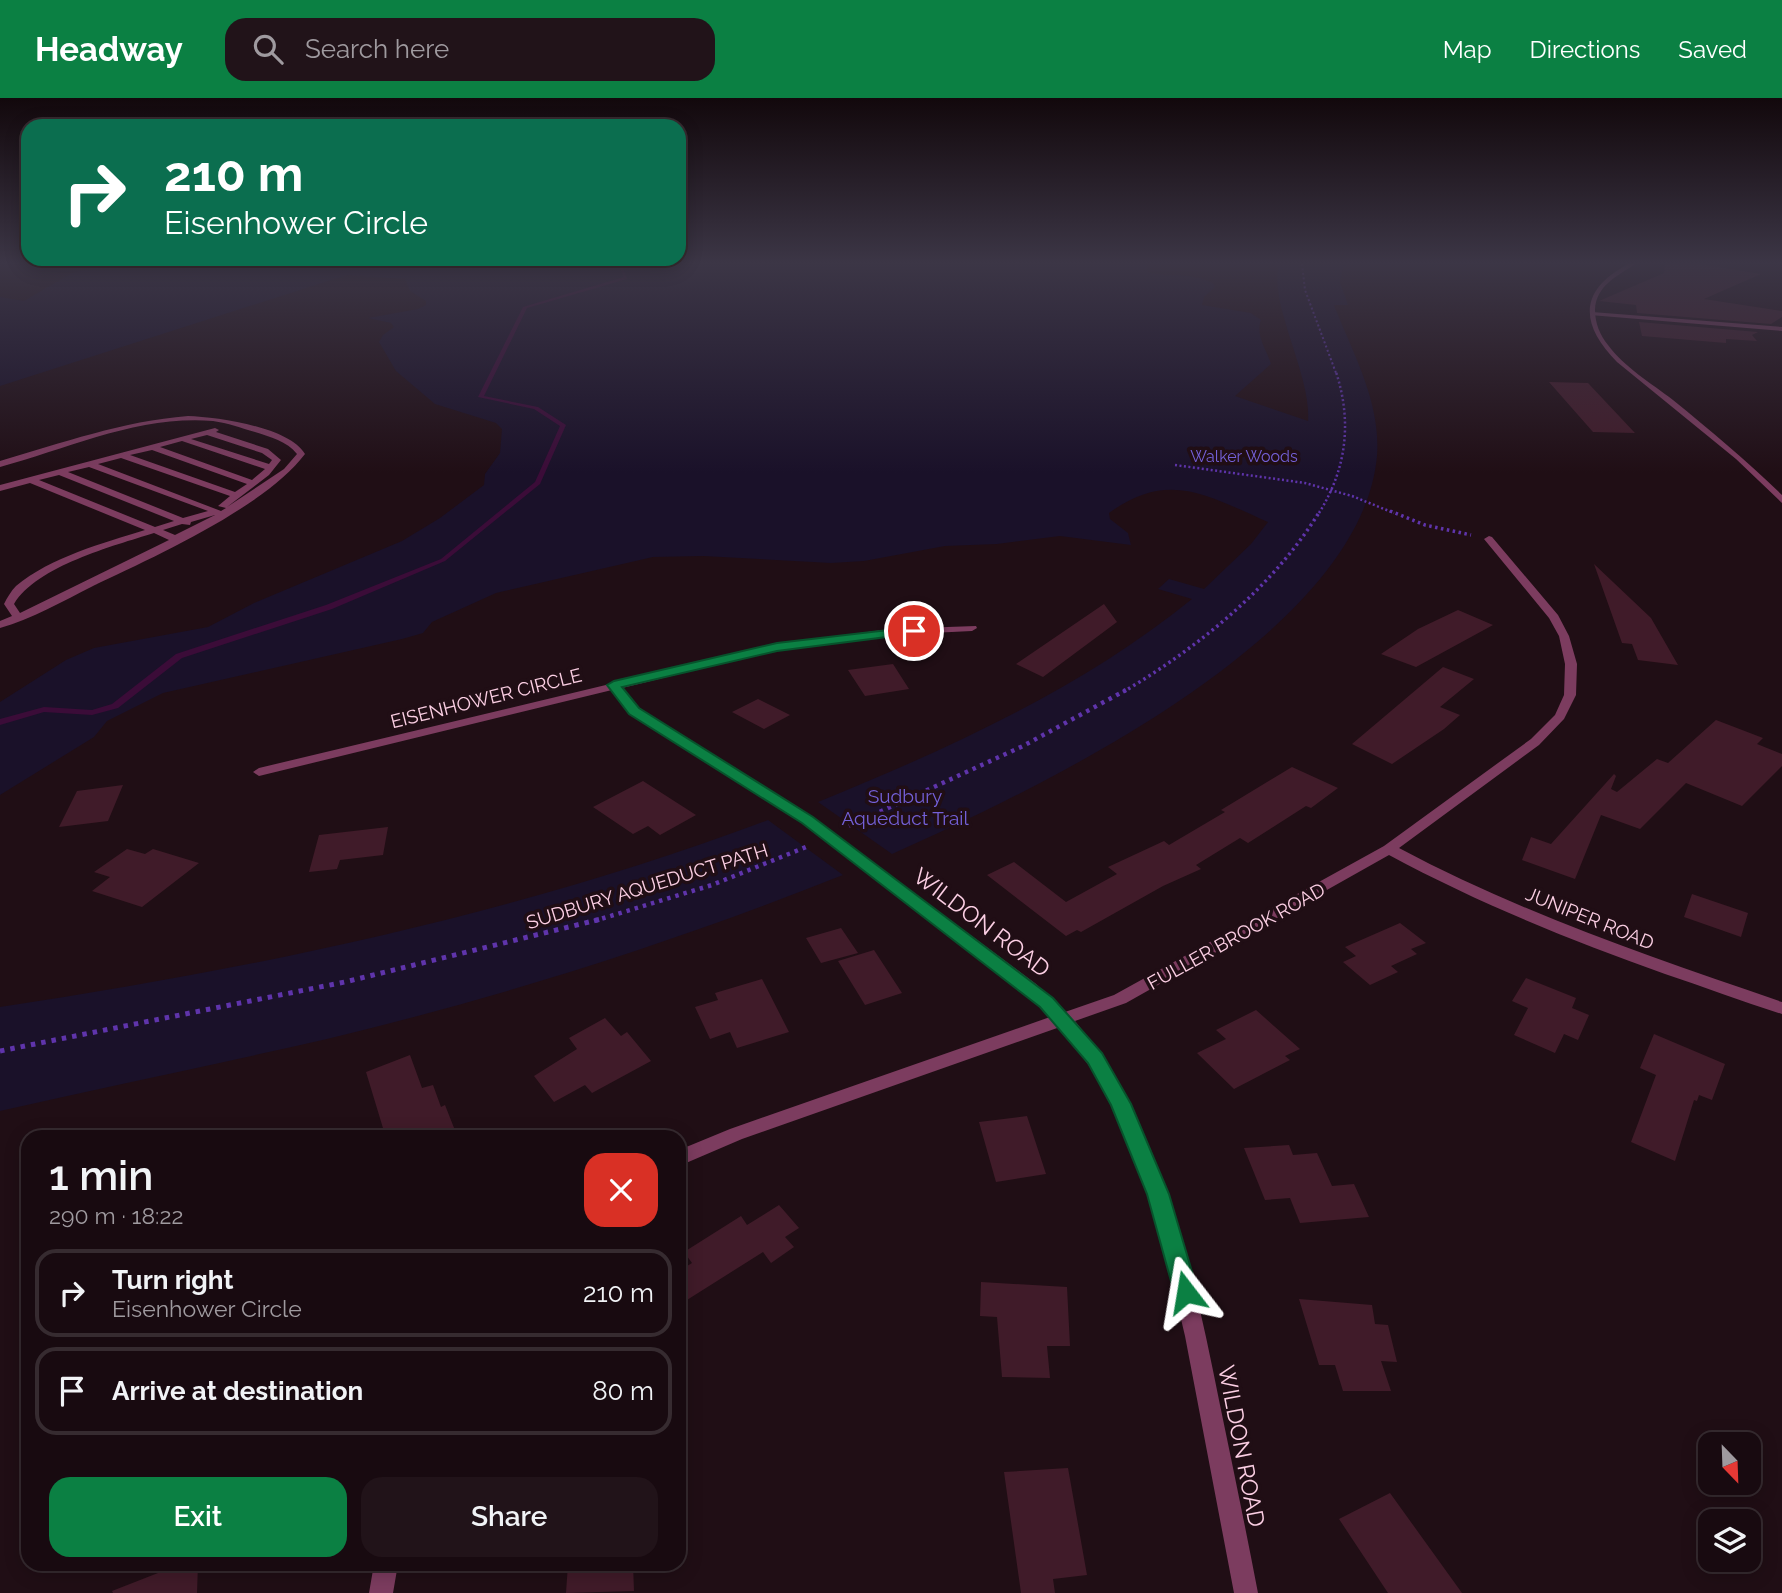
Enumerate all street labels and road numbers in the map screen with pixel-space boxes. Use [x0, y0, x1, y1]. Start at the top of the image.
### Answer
street label: EISENHOWER CIRCLE [388, 664, 584, 732]
street label: SUDBURY AQUEDUCT PATH [523, 839, 771, 933]
street label: WILDON ROAD [908, 862, 1056, 982]
street label: FULLER BROOK ROAD [1143, 878, 1329, 994]
street label: JUNIPER ROAD [1523, 882, 1657, 954]
street label: WILDON ROAD [1213, 1363, 1271, 1529]

